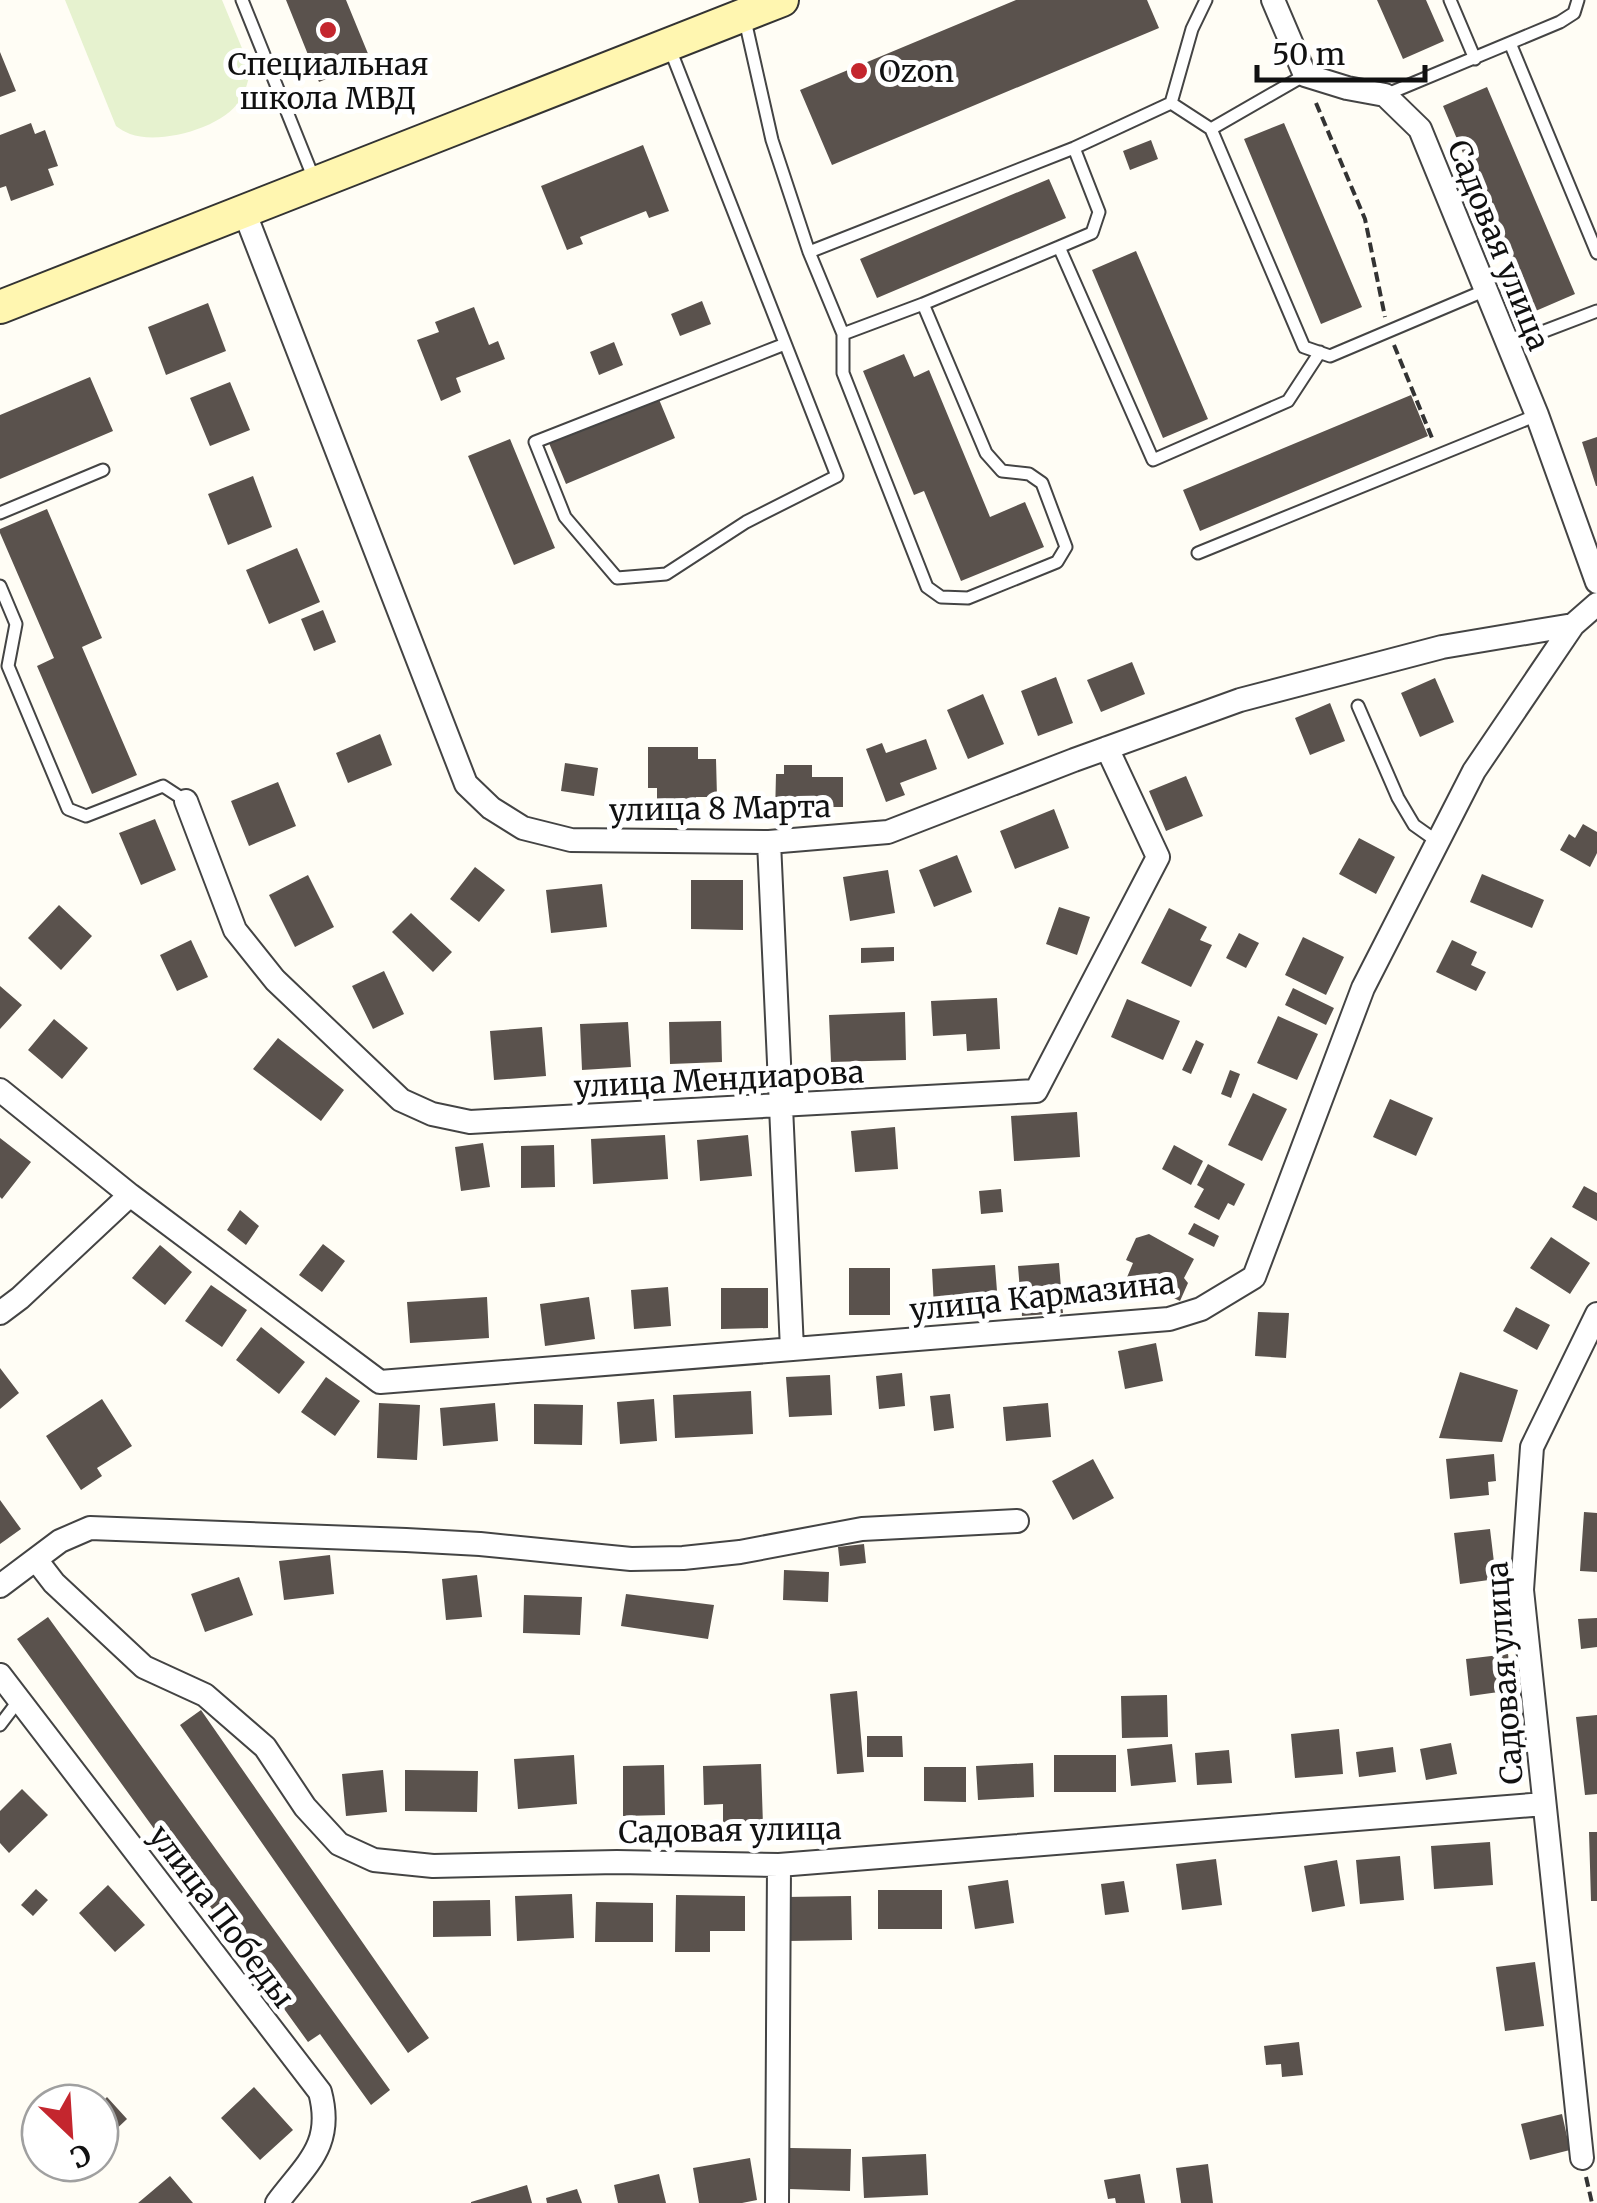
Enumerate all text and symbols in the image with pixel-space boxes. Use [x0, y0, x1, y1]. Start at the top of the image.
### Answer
marker: Специальная школа МВД [317, 19, 339, 41]
scale bar [1257, 20, 1424, 82]
text: 50 m [1272, 35, 1345, 73]
place label: Специальная школа МВД [227, 45, 429, 117]
place label: Ozon [879, 52, 954, 90]
marker: Ozon [848, 60, 870, 82]
street label: Садовая улица [1440, 134, 1558, 356]
street label: улица 8 Марта [609, 787, 831, 829]
street label: улица Мендиарова [573, 1052, 865, 1106]
street label: улица Кармазина [908, 1263, 1176, 1329]
street label: Садовая улица [1477, 1560, 1531, 1786]
street label: Садовая улица [618, 1809, 842, 1851]
street label: улица Победы [141, 1817, 303, 2015]
north arrow [20, 2083, 120, 2183]
text: С [65, 2135, 97, 2176]

